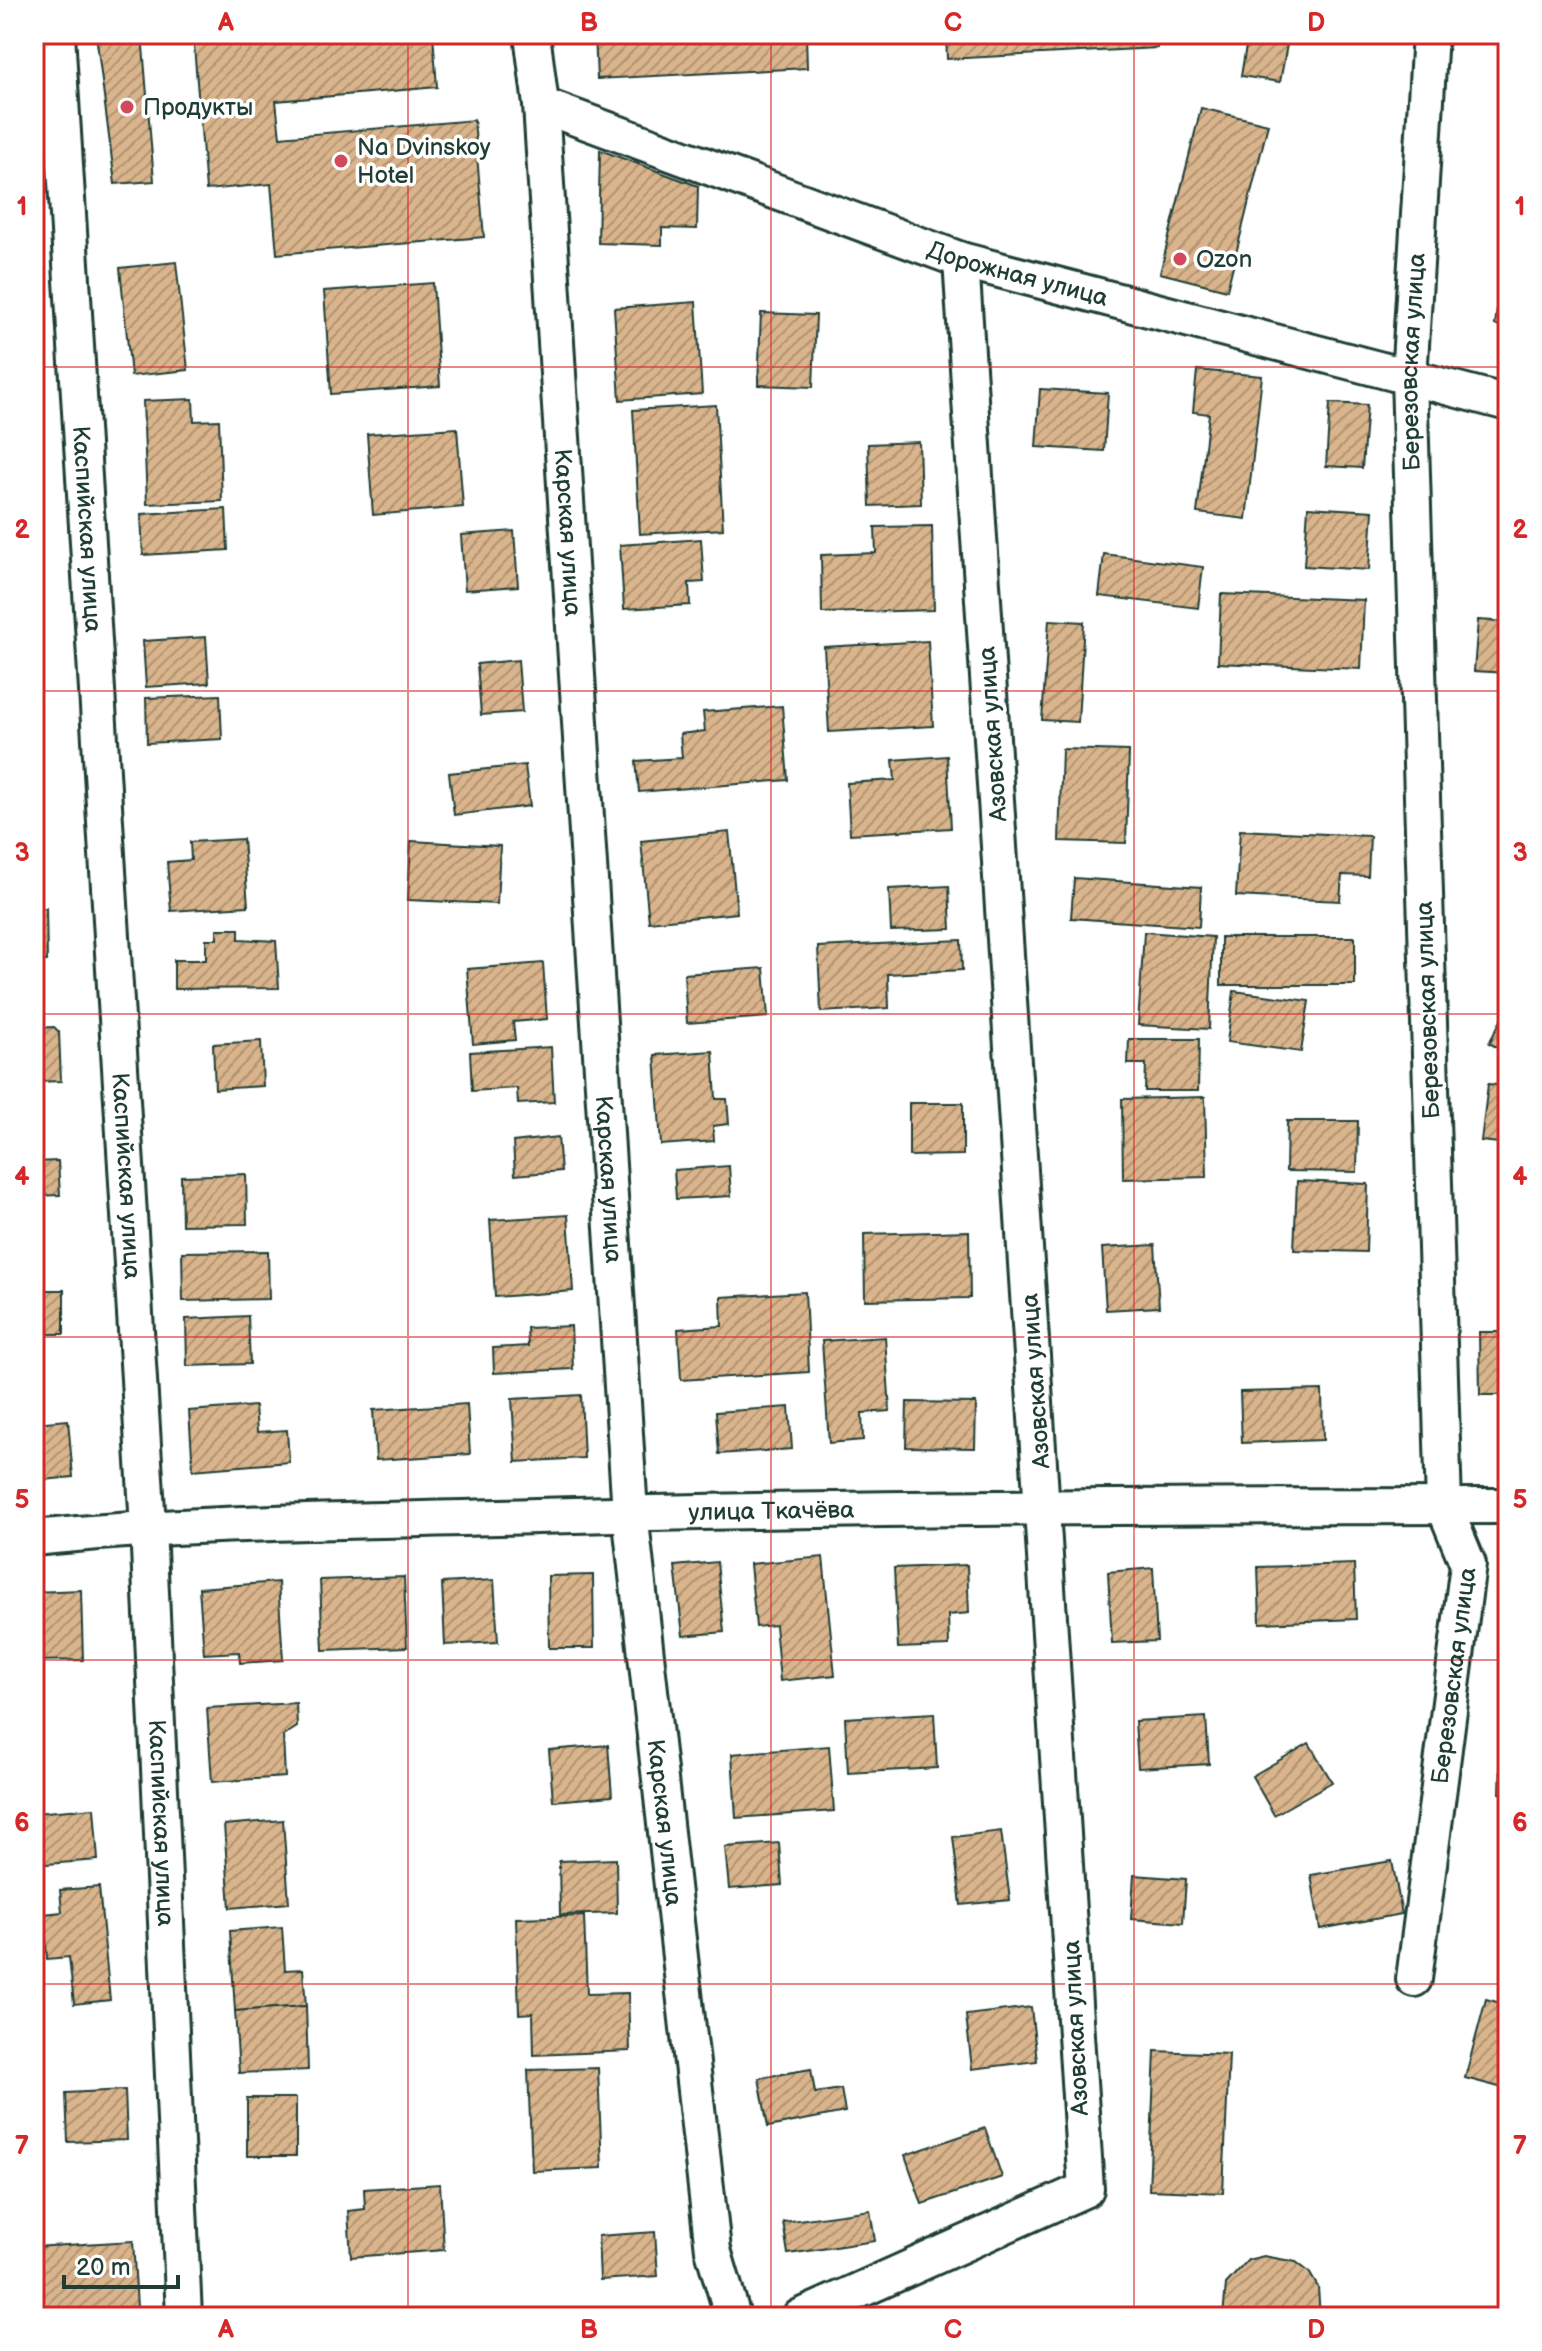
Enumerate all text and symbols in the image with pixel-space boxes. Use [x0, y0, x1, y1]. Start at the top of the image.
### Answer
text: A [217, 8, 234, 39]
text: B [580, 8, 598, 39]
text: C [944, 8, 962, 39]
text: D [1307, 8, 1325, 39]
place label: Продукты [143, 93, 253, 122]
marker: Продукты [118, 98, 136, 116]
place label: Na Dvinskoy Hotel [357, 133, 491, 190]
marker: Na Dvinskoy Hotel [332, 152, 350, 170]
text: 1 [17, 192, 27, 223]
text: 1 [1515, 192, 1525, 223]
street label: Дорожная улица [923, 234, 1111, 312]
place label: Ozon [1196, 245, 1252, 274]
marker: Ozon [1171, 250, 1189, 268]
street label: Березовская улица [1394, 252, 1431, 471]
street label: Каспийская улица [66, 425, 108, 633]
street label: Карская улица [548, 448, 588, 617]
text: 2 [14, 515, 30, 546]
text: 2 [1512, 515, 1528, 546]
street label: Азовская улица [972, 645, 1014, 824]
text: 3 [14, 838, 30, 869]
text: 3 [1512, 838, 1528, 869]
street label: Березовская улица [1410, 901, 1446, 1119]
street label: Каспийская улица [106, 1072, 147, 1280]
street label: Карская улица [589, 1095, 629, 1264]
text: 4 [14, 1162, 30, 1193]
text: 4 [1512, 1162, 1528, 1193]
street label: Азовская улица [1015, 1292, 1057, 1471]
text: 5 [14, 1485, 30, 1516]
text: 5 [1512, 1485, 1528, 1516]
street label: улица Ткачёва [688, 1495, 854, 1527]
street label: Березовская улица [1425, 1565, 1482, 1786]
street label: Каспийская улица [142, 1719, 181, 1927]
street label: Карская улица [641, 1738, 689, 1908]
text: 6 [14, 1808, 30, 1839]
text: 6 [1512, 1808, 1528, 1839]
street label: Азовская улица [1057, 1940, 1095, 2117]
text: 7 [15, 2131, 29, 2162]
text: 7 [1513, 2131, 1527, 2162]
scale bar [64, 2239, 178, 2289]
text: 20 m [76, 2253, 131, 2282]
text: A [217, 2315, 234, 2346]
text: B [580, 2315, 598, 2346]
text: C [944, 2315, 962, 2346]
text: D [1307, 2315, 1325, 2346]

